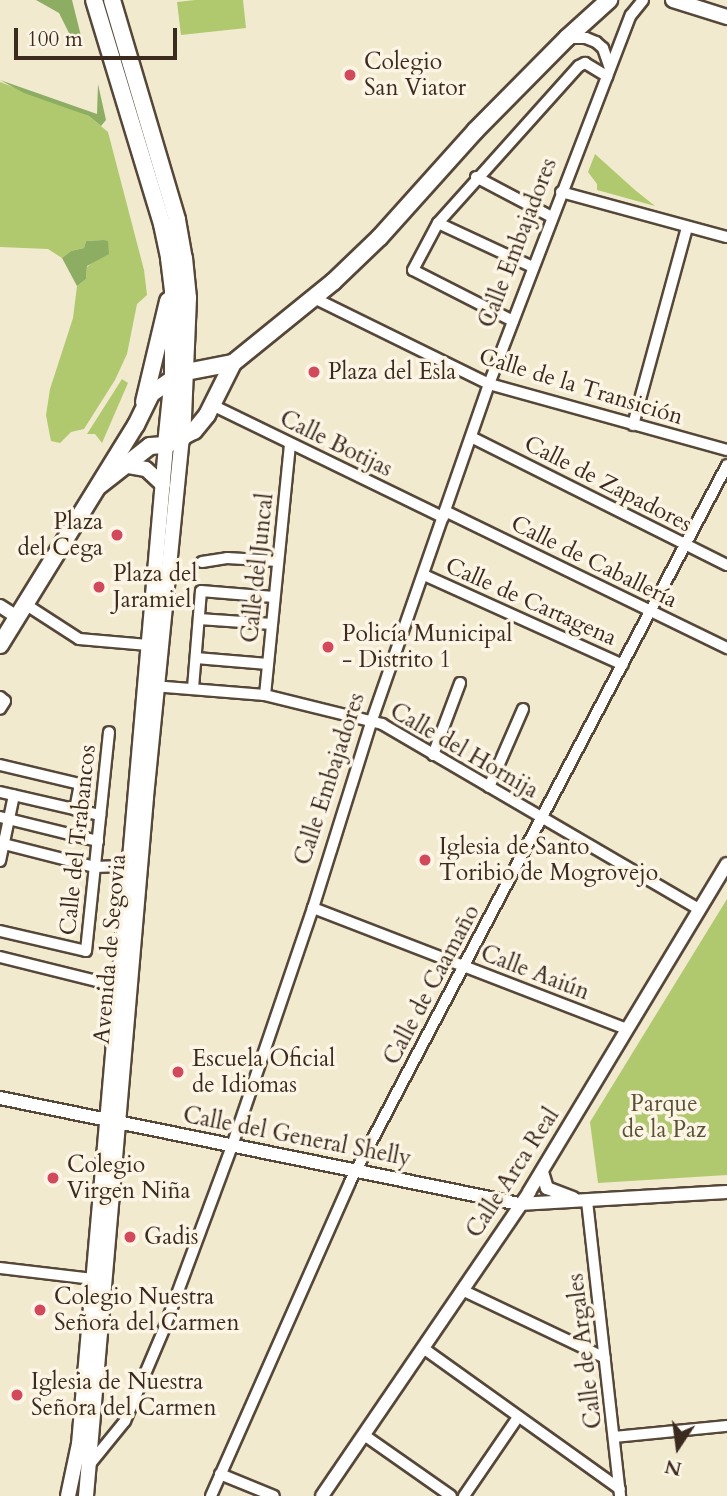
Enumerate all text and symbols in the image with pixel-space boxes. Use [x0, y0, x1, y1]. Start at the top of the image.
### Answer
scale bar [18, 14, 180, 58]
text: 100 m [27, 25, 83, 54]
place label: Colegio San Viator [364, 48, 466, 102]
marker: Colegio San Viator [342, 67, 358, 83]
street label: Calle Embajadores [473, 154, 563, 332]
street label: Calle de la Transición [476, 343, 686, 431]
place label: Plaza del Esla [328, 358, 456, 386]
marker: Plaza del Esla [306, 364, 322, 380]
street label: Calle Botijas [275, 405, 397, 483]
street label: Calle de Zapadores [520, 430, 696, 538]
street label: Calle del Juncal [236, 492, 280, 644]
place label: Plaza del Cega [17, 508, 103, 562]
street label: Calle de Caballería [506, 510, 682, 614]
marker: Plaza del Cega [109, 527, 125, 543]
street label: Calle de Cartagena [441, 552, 621, 652]
place label: Plaza del Jaramiel [113, 560, 197, 614]
marker: Plaza del Jaramiel [91, 579, 107, 595]
place label: Policía Municipal - Distrito 1 [342, 620, 512, 674]
marker: Policía Municipal - Distrito 1 [320, 639, 336, 655]
street label: Calle Embajadores [289, 689, 371, 869]
street label: Calle del Hornija [385, 697, 543, 805]
street label: Calle del Trabancos [54, 743, 102, 937]
place label: Iglesia de Santo Toribio de Mogrovejo [439, 833, 658, 887]
marker: Iglesia de Santo Toribio de Mogrovejo [417, 852, 433, 868]
street label: Avenida de Segovia [88, 853, 132, 1045]
street label: Calle de Caamaño [378, 900, 486, 1070]
street label: Calle Aaiún [477, 940, 593, 1006]
place label: Escuela Oficial de Idiomas [192, 1045, 335, 1099]
marker: Escuela Oficial de Idiomas [170, 1064, 186, 1080]
park label: Parque de la Paz [622, 1090, 706, 1144]
street label: Calle del General Shelly [181, 1101, 413, 1173]
street label: Calle Arca Real [461, 1103, 565, 1243]
place label: Colegio Virgen Niña [67, 1151, 190, 1205]
marker: Colegio Virgen Niña [45, 1170, 61, 1186]
place label: Gadis [144, 1223, 199, 1251]
marker: Gadis [122, 1229, 138, 1245]
street label: Calle de Argales [562, 1272, 608, 1430]
place label: Colegio Nuestra Señora del Carmen [54, 1283, 240, 1337]
marker: Colegio Nuestra Señora del Carmen [32, 1302, 48, 1318]
place label: Iglesia de Nuestra Señora del Carmen [31, 1368, 217, 1422]
marker: Iglesia de Nuestra Señora del Carmen [9, 1387, 25, 1403]
north arrow [643, 1412, 713, 1482]
text: N [662, 1453, 684, 1482]

